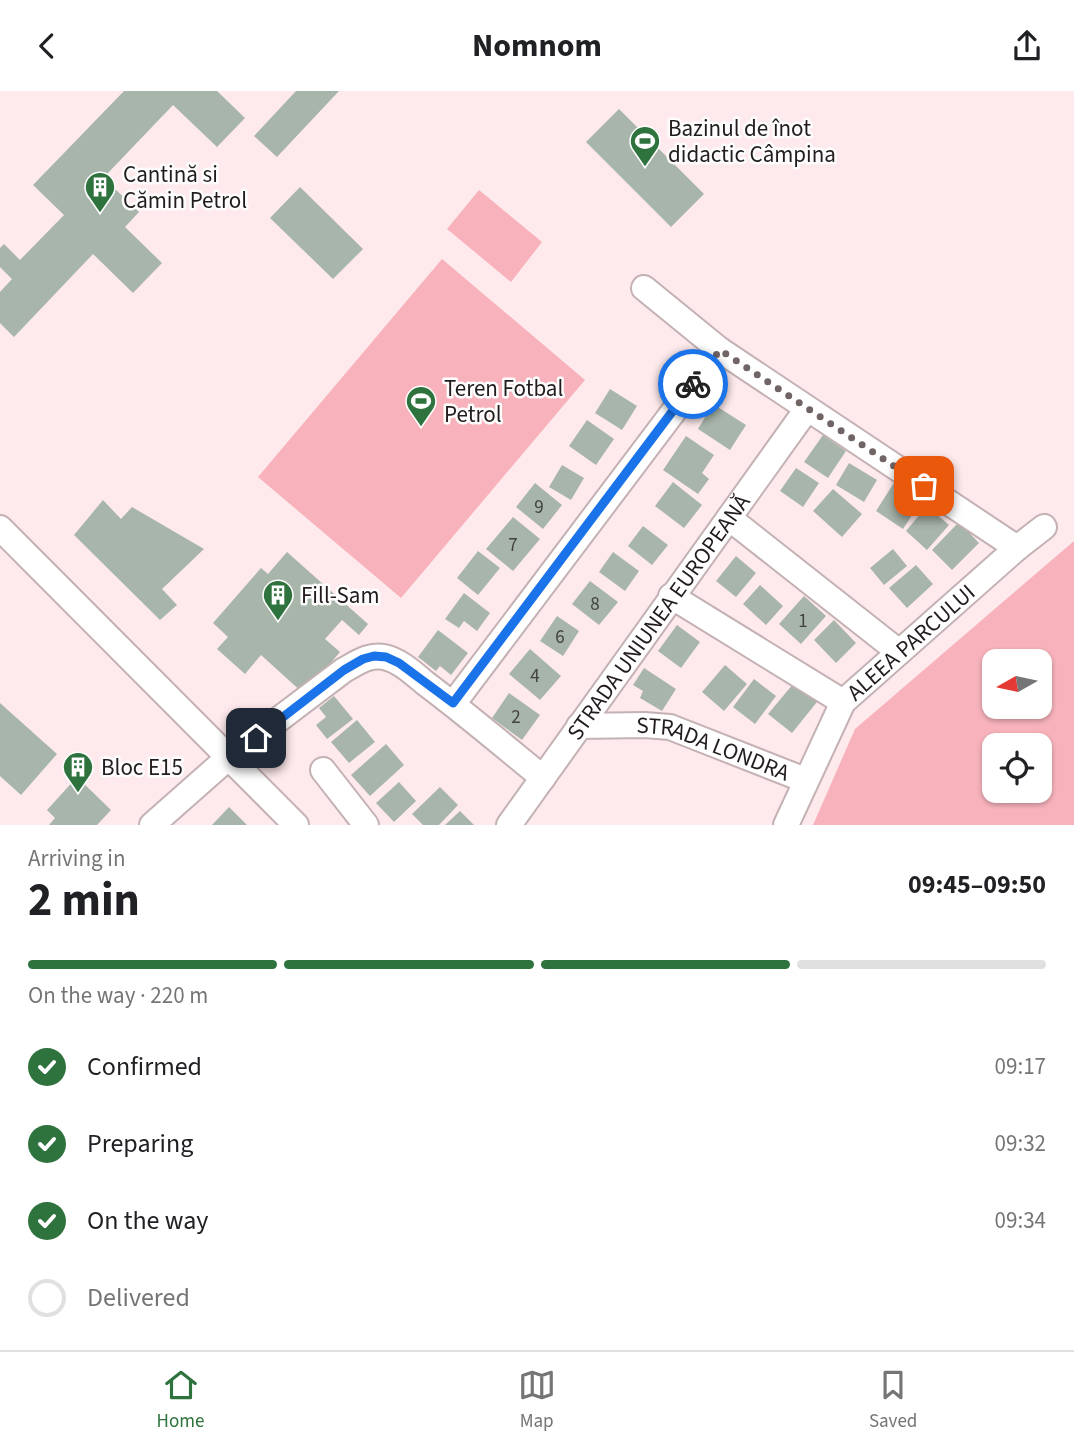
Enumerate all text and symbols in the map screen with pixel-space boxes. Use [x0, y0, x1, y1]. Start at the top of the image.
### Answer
text: Nomnom [472, 23, 602, 69]
icon: back [28, 27, 66, 65]
icon: share [1008, 27, 1046, 65]
place label: Bazinul de înot didactic Câmpina [668, 112, 836, 171]
sports icon: Bazinul de înot didactic Câmpina [628, 124, 662, 168]
place label: Cantină si Cămin Petrol [123, 158, 247, 217]
building icon: Cantină si Cămin Petrol [83, 170, 117, 214]
courier [658, 349, 728, 419]
icon: bike [674, 365, 712, 403]
place label: Teren Fotbal Petrol [444, 372, 563, 431]
sports icon: Teren Fotbal Petrol [404, 384, 438, 428]
pin [894, 456, 954, 516]
icon: bag [905, 467, 943, 505]
street label: STRADA UNIUNEA EUROPEANĂ [559, 487, 758, 747]
house number: 9 [534, 494, 544, 521]
house number: 7 [508, 532, 518, 559]
street label: ALEEA PARCULUI [840, 576, 983, 708]
building icon: Fill-Sam [261, 578, 295, 622]
place label: Fill-Sam [301, 579, 379, 612]
house number: 8 [590, 591, 600, 618]
house number: 1 [798, 608, 808, 635]
house number: 6 [555, 624, 565, 651]
north arrow [982, 649, 1052, 719]
map controls [982, 649, 1052, 803]
house number: 4 [530, 663, 540, 690]
house number: 2 [511, 704, 521, 731]
pin [226, 708, 286, 768]
street label: STRADA LONDRA [636, 709, 795, 790]
icon: home [237, 719, 275, 757]
button: locate [982, 733, 1052, 803]
building icon: Bloc E15 [61, 750, 95, 794]
place label: Bloc E15 [101, 751, 183, 784]
text: Arriving in [28, 842, 126, 875]
text: 09:45–09:50 [908, 866, 1046, 903]
text: 2 min [28, 868, 140, 933]
text: On the way · 220 m [28, 979, 208, 1012]
icon: check [28, 1048, 66, 1086]
text: Confirmed [87, 1048, 202, 1085]
text: 09:17 [995, 1050, 1046, 1083]
icon: check [28, 1125, 66, 1163]
text: Preparing [87, 1125, 193, 1162]
text: 09:32 [995, 1127, 1046, 1160]
icon: check [28, 1202, 66, 1240]
text: On the way [87, 1202, 208, 1239]
text: 09:34 [995, 1204, 1046, 1237]
text: Delivered [87, 1279, 190, 1316]
tab: Home [157, 1366, 204, 1435]
tab: Map [518, 1366, 556, 1435]
tab: Saved [869, 1366, 917, 1435]

